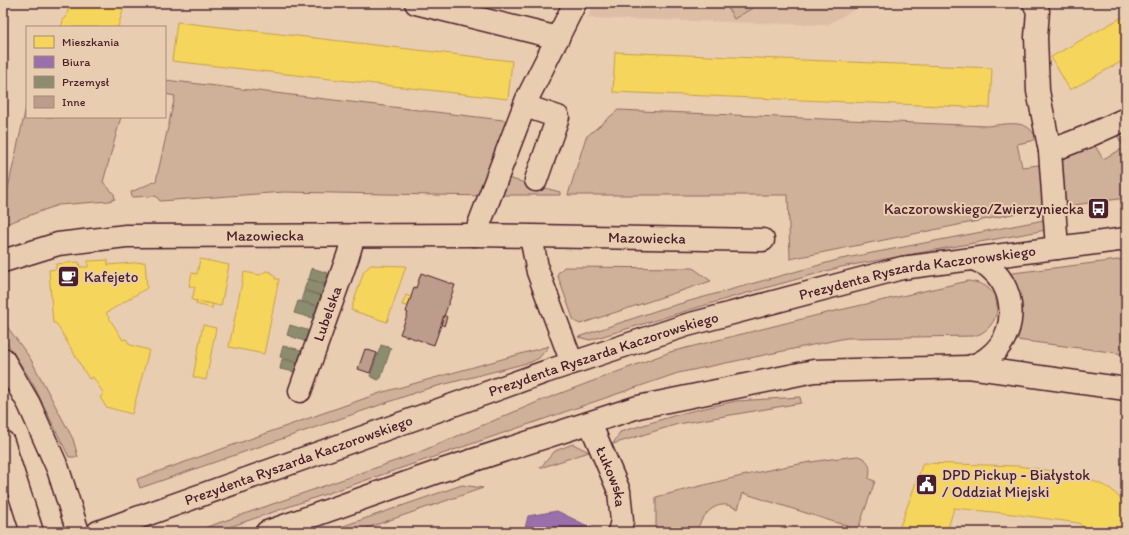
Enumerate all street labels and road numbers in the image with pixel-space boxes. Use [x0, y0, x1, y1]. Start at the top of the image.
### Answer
street label: Mazowiecka [226, 226, 304, 245]
street label: Mazowiecka [608, 228, 687, 248]
street label: Prezydenta Ryszarda Kaczorowskiego [797, 242, 1037, 304]
street label: Lubelska [309, 284, 346, 344]
street label: Prezydenta Ryszarda Kaczorowskiego [486, 308, 720, 400]
street label: Prezydenta Ryszarda Kaczorowskiego [182, 411, 415, 509]
street label: Łukowska [592, 443, 630, 508]

